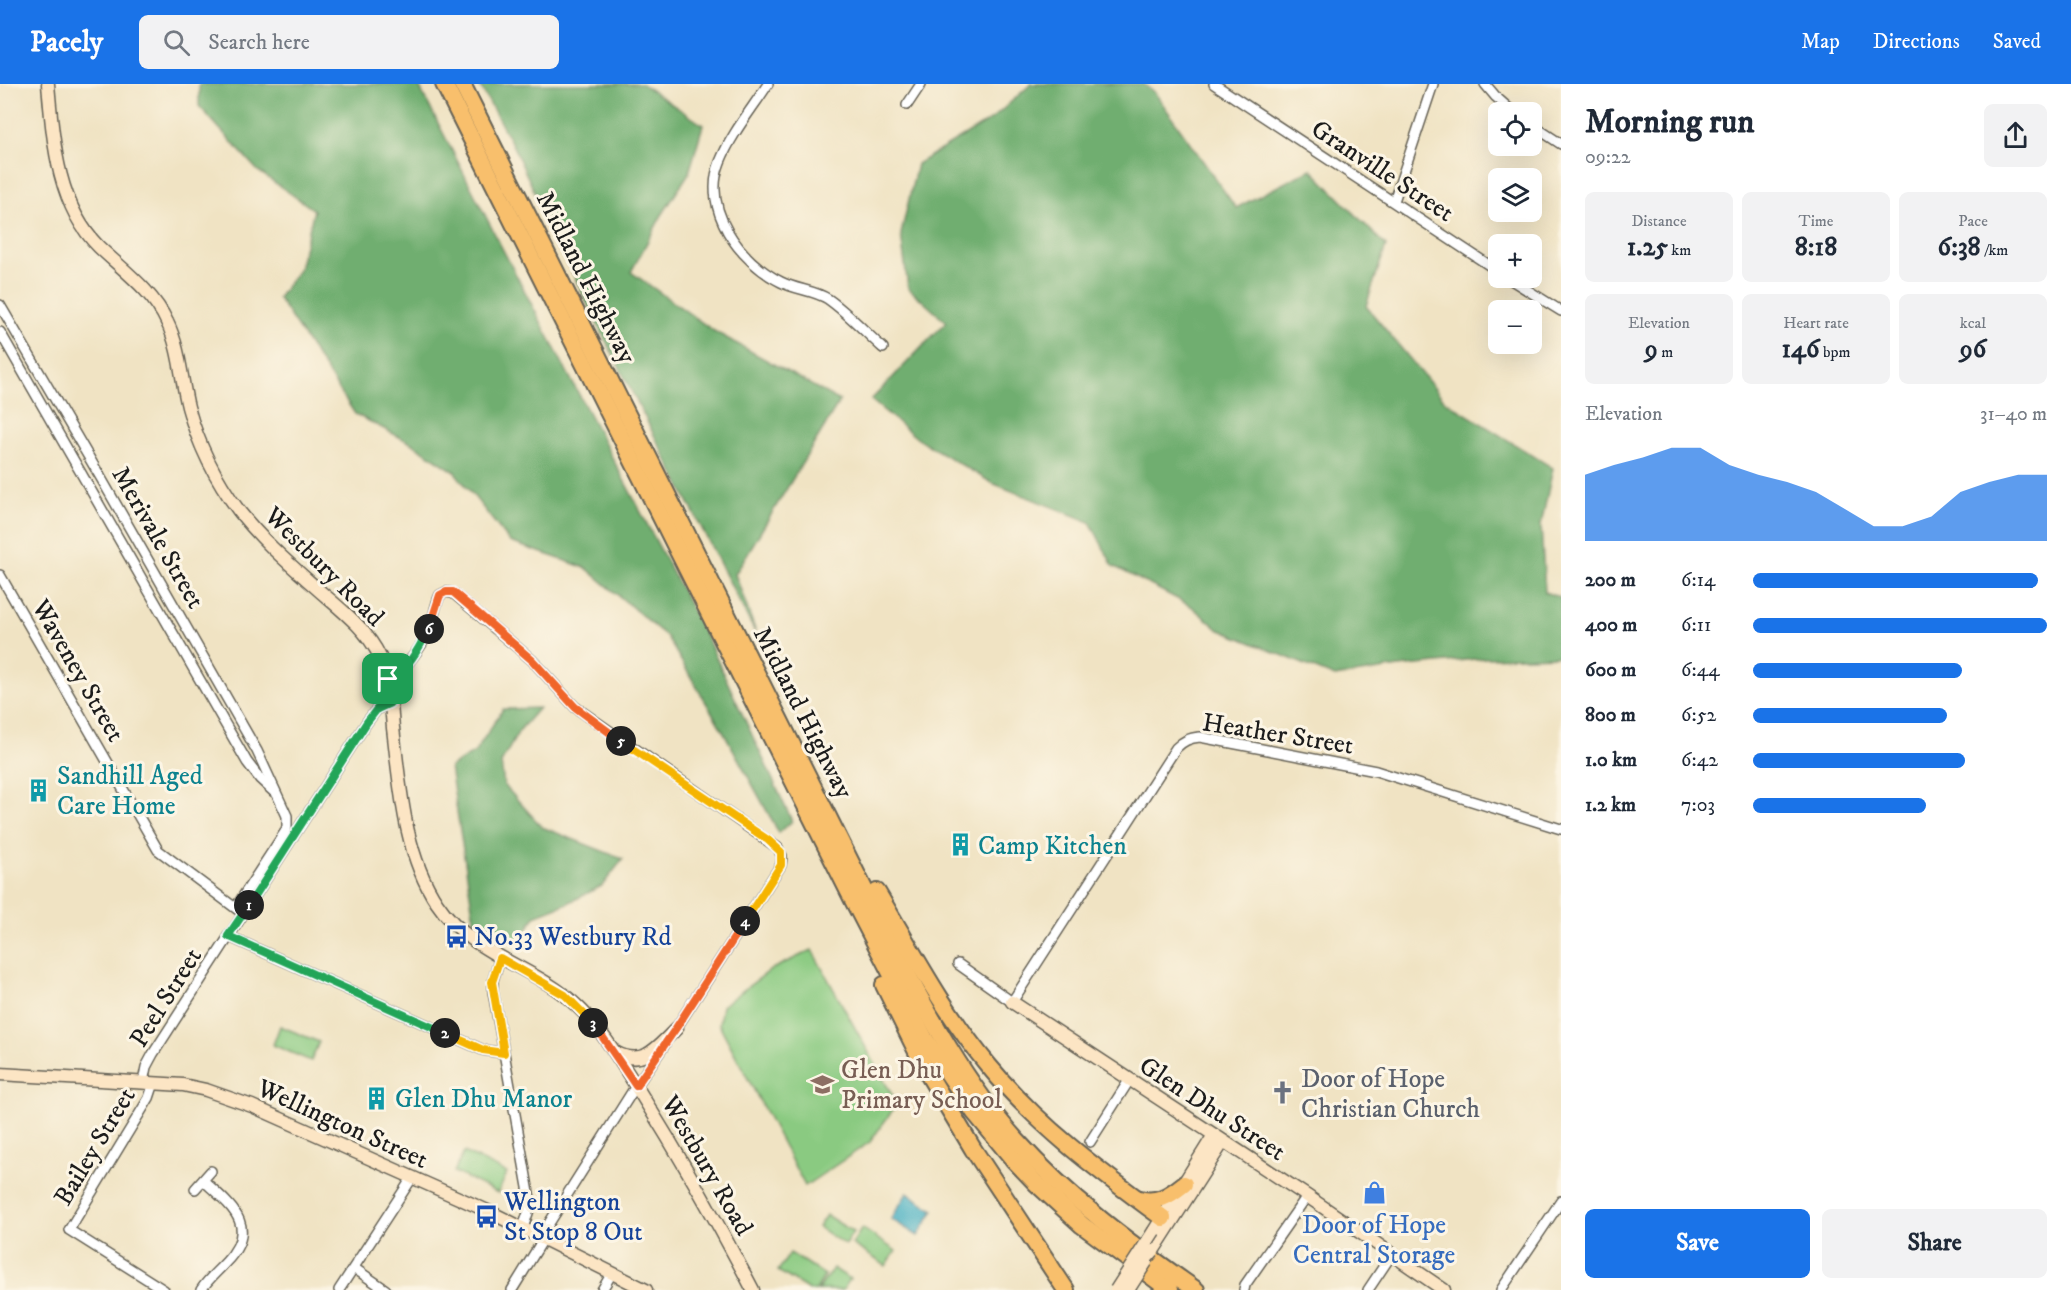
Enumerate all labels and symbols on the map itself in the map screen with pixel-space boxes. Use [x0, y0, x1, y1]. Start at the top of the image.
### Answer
street label: Granville Street [1304, 113, 1460, 230]
street label: Midland Highway [528, 186, 644, 370]
street label: Merivale Street [104, 461, 212, 615]
street label: Westbury Road [256, 499, 391, 634]
street label: Waveney Street [23, 593, 132, 748]
pin: 6 [414, 614, 444, 644]
street label: Midland Highway [745, 621, 861, 805]
pin [362, 653, 413, 704]
street label: Heather Street [1200, 706, 1356, 763]
pin: 5 [606, 726, 636, 756]
place label: Sandhill Aged Care Home [57, 760, 203, 823]
building icon: Sandhill Aged Care Home [26, 777, 52, 803]
place label: Camp Kitchen [978, 830, 1127, 863]
building icon: Camp Kitchen [947, 832, 973, 858]
pin: 1 [234, 890, 264, 920]
pin: 4 [730, 906, 760, 936]
place label: No.33 Westbury Rd [474, 921, 672, 954]
bus stop icon: No.33 Westbury Rd [443, 923, 469, 949]
street label: Peel Street [123, 942, 210, 1054]
pin: 3 [578, 1008, 608, 1038]
pin: 2 [430, 1018, 460, 1048]
street label: Glen Dhu Street [1133, 1050, 1292, 1169]
place label: Glen Dhu Primary School [841, 1054, 1002, 1117]
place label: Door of Hope Christian Church [1301, 1063, 1480, 1126]
school or university icon: Glen Dhu Primary School [810, 1071, 836, 1097]
street label: Wellington Street [251, 1072, 433, 1177]
church icon: Door of Hope Christian Church [1270, 1080, 1296, 1106]
street label: Bailey Street [47, 1082, 143, 1212]
place label: Glen Dhu Manor [395, 1083, 573, 1116]
building icon: Glen Dhu Manor [364, 1085, 390, 1111]
street label: Westbury Road [653, 1089, 760, 1242]
shop icon: Door of Hope Central Storage [1361, 1180, 1387, 1206]
place label: Wellington St Stop 8 Out [503, 1186, 643, 1249]
bus stop icon: Wellington St Stop 8 Out [473, 1203, 499, 1229]
place label: Door of Hope Central Storage [1293, 1209, 1455, 1272]

